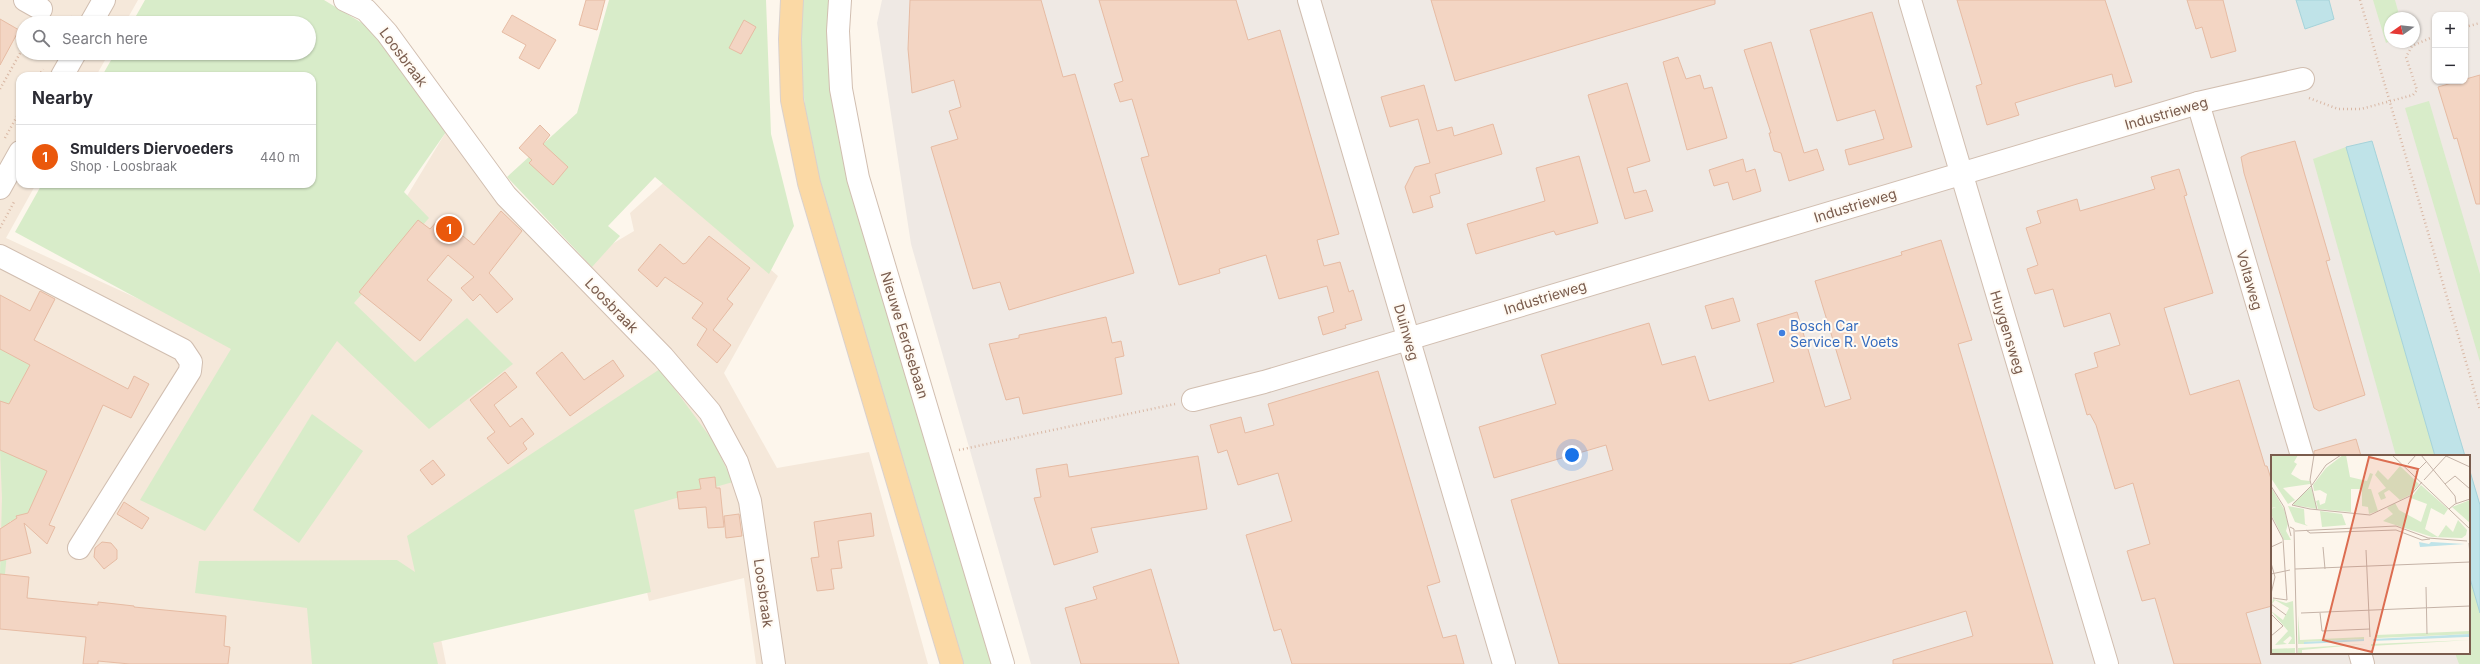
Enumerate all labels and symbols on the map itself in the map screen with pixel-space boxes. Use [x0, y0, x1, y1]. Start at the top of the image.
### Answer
north arrow [2384, 12, 2420, 48]
street label: Loosbraak [376, 24, 432, 90]
street label: Industrieweg [2123, 93, 2209, 133]
street label: Industrieweg [1812, 184, 1898, 226]
pin: 1 [436, 214, 462, 244]
street label: Voltaweg [2233, 248, 2267, 312]
street label: Nieuwe Eerdsebaan [878, 269, 932, 401]
street label: Loosbraak [582, 274, 642, 336]
street label: Industrieweg [1502, 276, 1588, 318]
street label: Huygensweg [1987, 288, 2029, 376]
street label: Duinweg [1391, 302, 1423, 362]
place label: Bosch Car Service R. Voets [1790, 317, 1898, 350]
marker: Bosch Car Service R. Voets [1777, 328, 1787, 338]
your location [1562, 445, 1582, 465]
inset map [2271, 455, 2470, 654]
street label: Loosbraak [751, 557, 777, 629]

